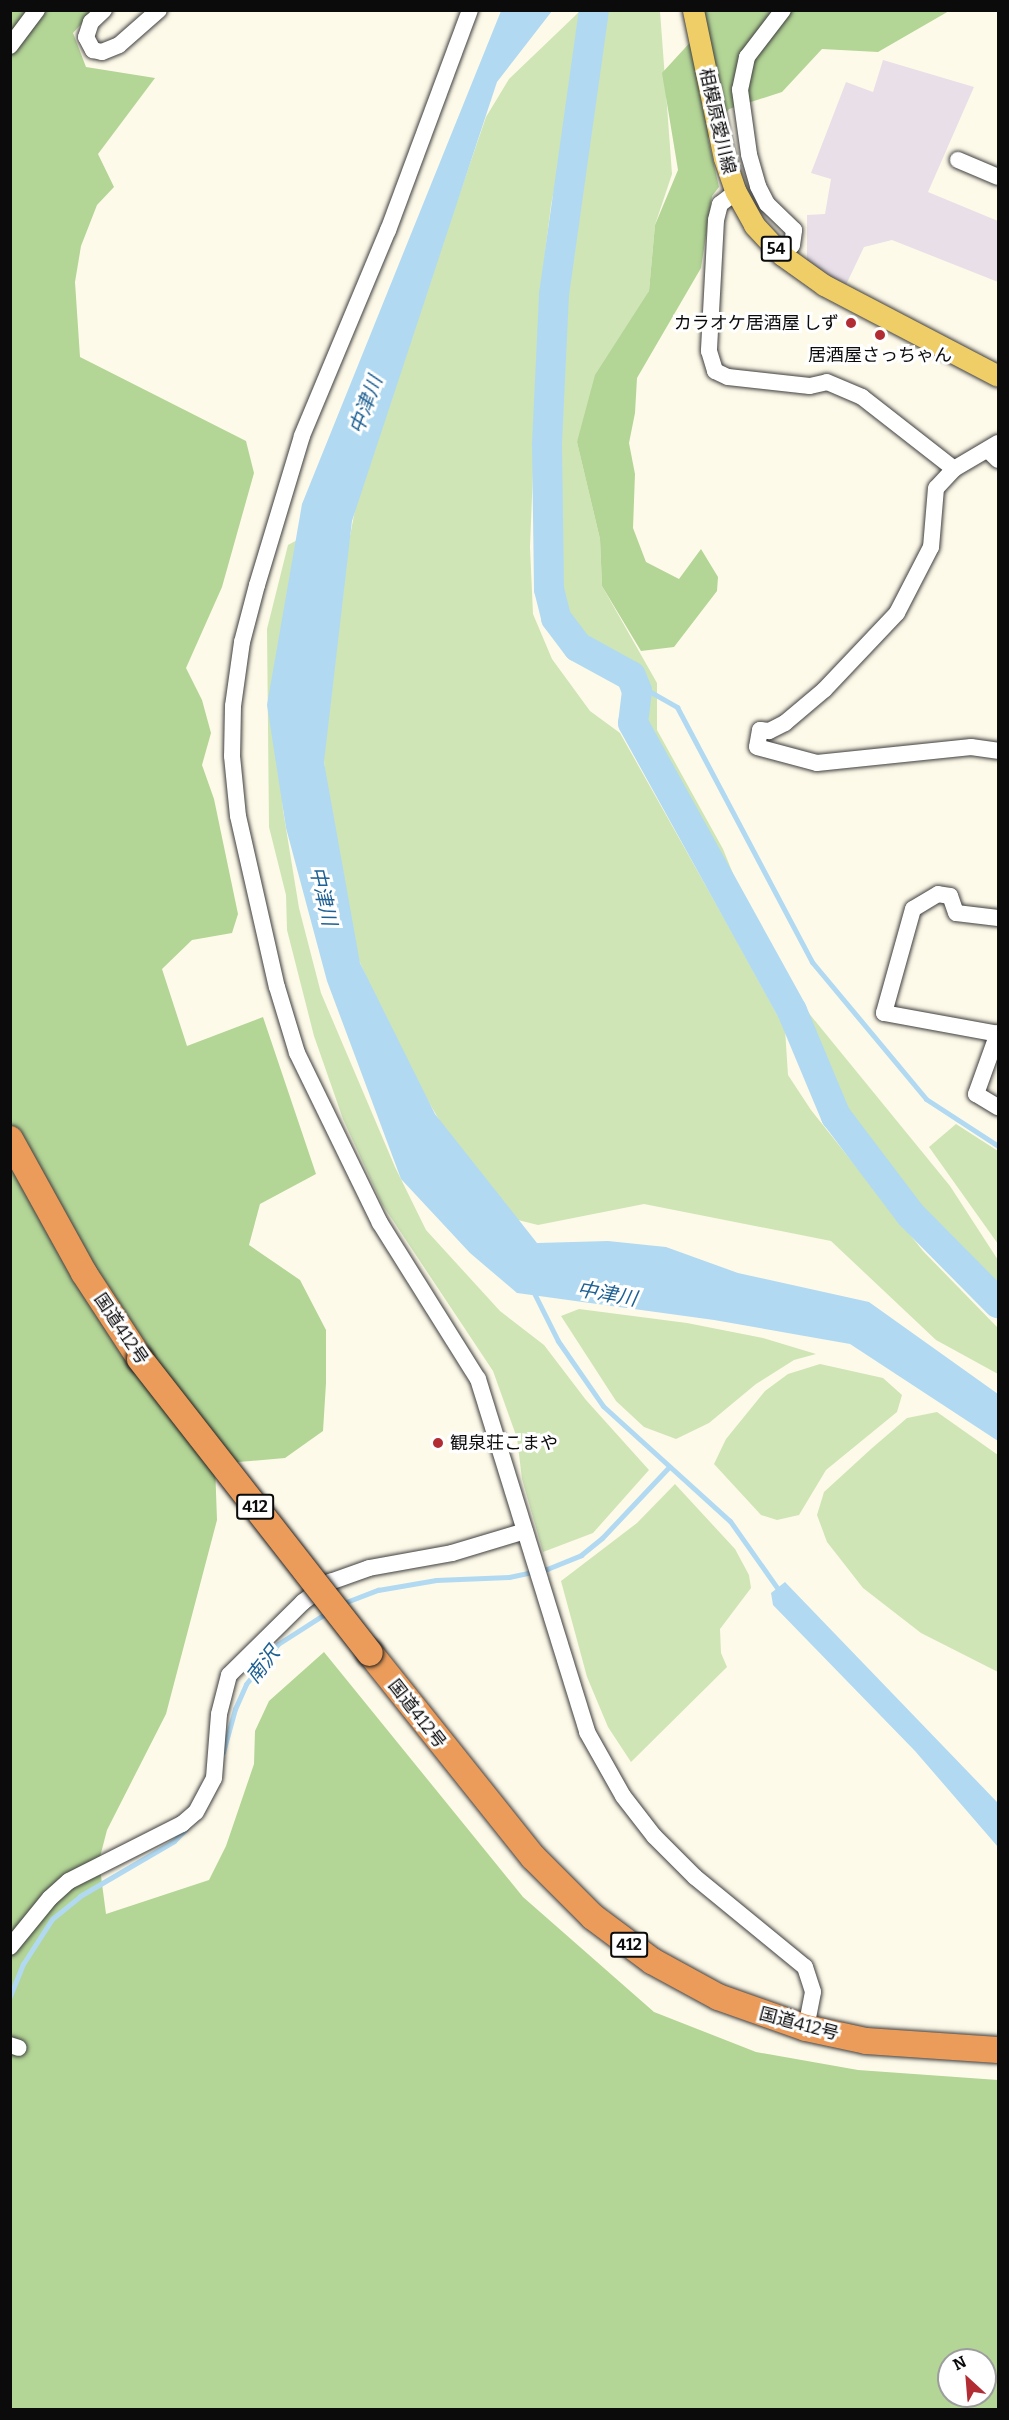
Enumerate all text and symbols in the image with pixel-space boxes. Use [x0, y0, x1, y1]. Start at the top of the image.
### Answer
street label: 相模原愛川線 [694, 66, 740, 176]
road number: 54 [760, 236, 792, 262]
place label: カラオケ居酒屋 しず [673, 312, 839, 334]
marker: カラオケ居酒屋 しず [844, 316, 858, 330]
marker: 居酒屋さっちゃん [873, 328, 887, 342]
place label: 居酒屋さっちゃん [808, 344, 952, 366]
water label: 中津川 [344, 373, 388, 437]
water label: 中津川 [305, 864, 341, 928]
water label: 中津川 [575, 1277, 639, 1311]
street label: 国道412号 [89, 1289, 153, 1369]
place label: 観泉荘こまや [450, 1432, 558, 1454]
marker: 観泉荘こまや [431, 1436, 445, 1450]
road number: 412 [236, 1494, 274, 1520]
water label: 南沢 [241, 1642, 285, 1688]
street label: 国道412号 [383, 1675, 451, 1753]
road number: 412 [610, 1932, 648, 1958]
street label: 国道412号 [757, 2003, 841, 2045]
north arrow [937, 2348, 997, 2408]
text: N [950, 2352, 969, 2374]

